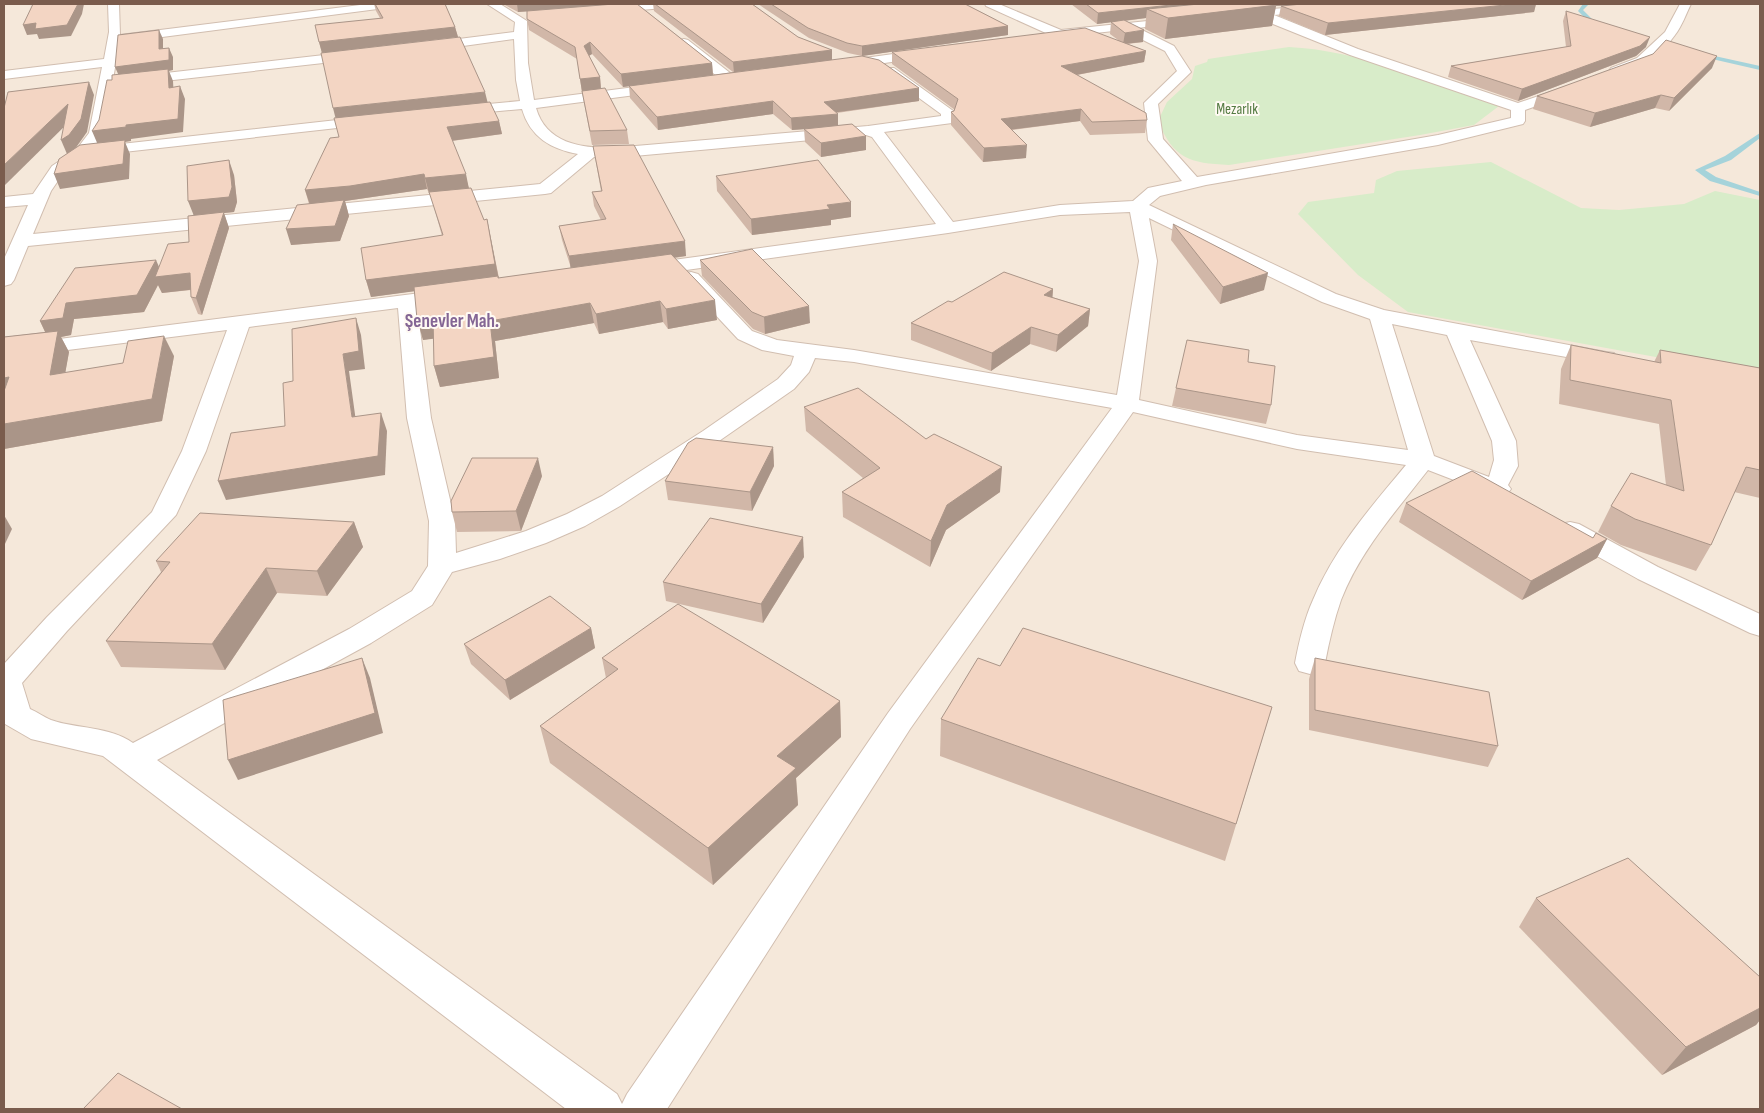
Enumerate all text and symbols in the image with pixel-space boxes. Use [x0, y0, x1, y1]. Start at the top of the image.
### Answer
park label: Mezarlık [1216, 100, 1258, 119]
district label: Şenevler Mah. [405, 310, 499, 333]

